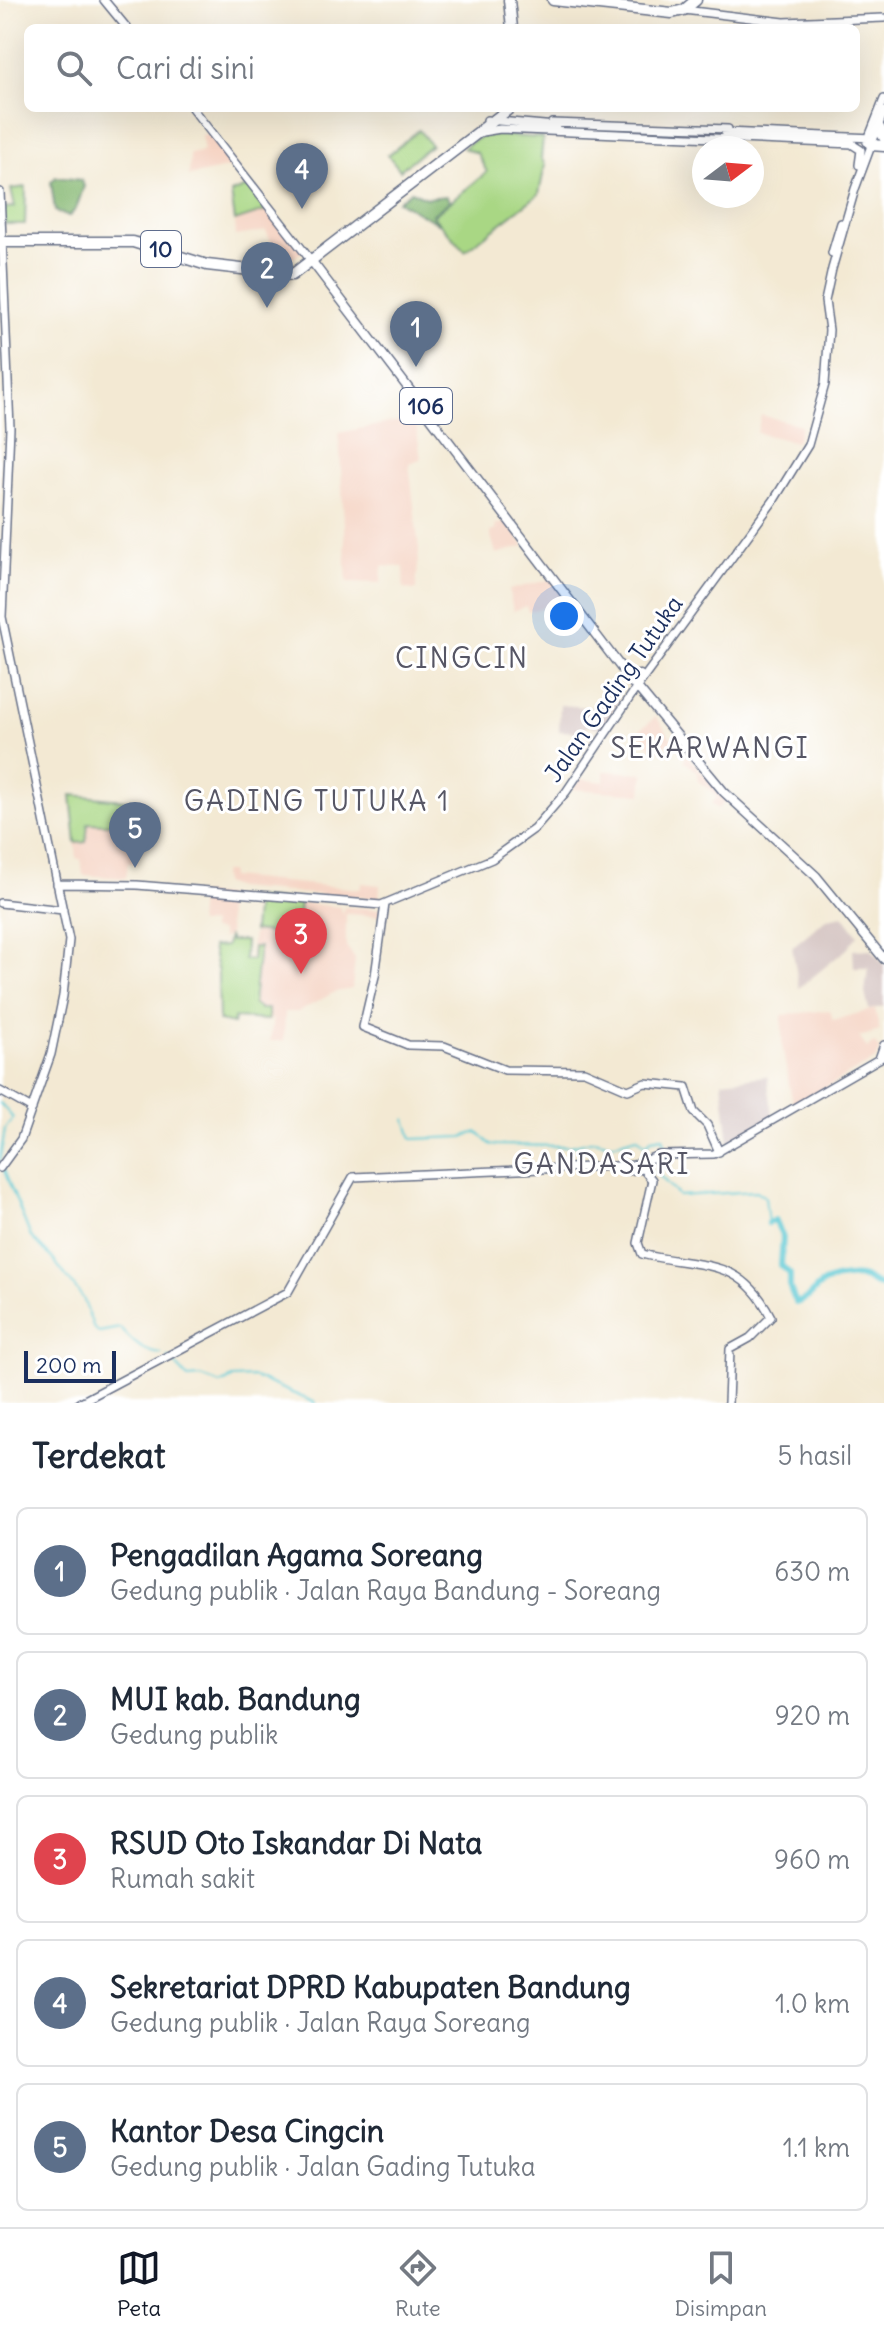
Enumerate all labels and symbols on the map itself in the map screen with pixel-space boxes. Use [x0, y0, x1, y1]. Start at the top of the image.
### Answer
north arrow [692, 136, 764, 208]
pin: 4 [276, 143, 328, 209]
road number: 10 [141, 231, 181, 267]
pin: 2 [241, 242, 293, 308]
pin: 1 [390, 301, 442, 367]
road number: 106 [400, 388, 452, 424]
street label: Jalan Gading Tutuka [538, 589, 689, 787]
your location [544, 596, 584, 636]
district label: CINGCIN [395, 640, 529, 676]
district label: SEKARWANGI [610, 730, 810, 766]
district label: GADING TUTUKA 1 [184, 783, 450, 819]
pin: 5 [109, 802, 161, 868]
pin: 3 [275, 908, 327, 974]
district label: GANDASARI [514, 1146, 690, 1182]
scale bar [24, 1347, 116, 1383]

